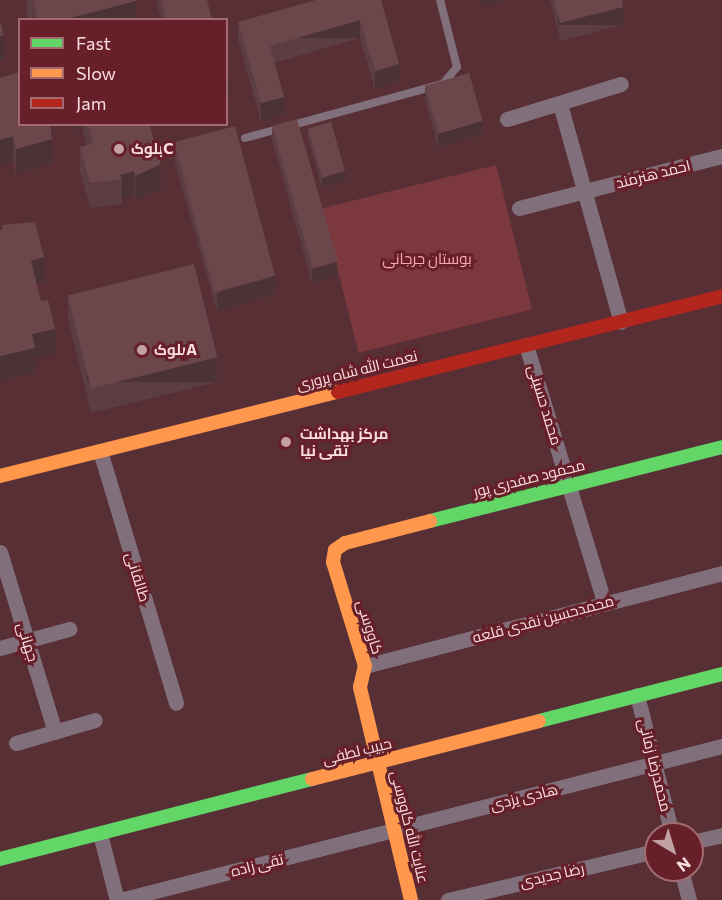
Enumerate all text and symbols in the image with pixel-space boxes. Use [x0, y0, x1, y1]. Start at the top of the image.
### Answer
legend [18, 18, 228, 126]
text: Fast [76, 32, 111, 54]
text: Slow [76, 62, 116, 84]
text: Jam [76, 92, 106, 114]
place label: بلوکC [131, 140, 173, 158]
marker: بلوکC [112, 142, 126, 156]
street label: احمد هنرمند [614, 156, 692, 192]
park label: بوستان جرجانی [382, 250, 472, 268]
place label: بلوکA [154, 341, 197, 359]
marker: بلوکA [135, 343, 149, 357]
street label: نعمت الله شاه پروری [295, 346, 419, 394]
street label: محمد حسینی [524, 363, 566, 447]
place label: مرکز بهداشت تقی نیا [300, 424, 388, 459]
marker: مرکز بهداشت تقی نیا [277, 433, 295, 451]
street label: محمود صفدری پور [471, 455, 587, 501]
street label: طالقانی [122, 550, 154, 604]
street label: محمدحسین نقدی قلعه [470, 591, 616, 647]
street label: کاووسی [353, 598, 387, 656]
street label: جهانی [14, 620, 42, 664]
street label: محمدرضا زمانی [635, 716, 675, 814]
street label: حبیب لطفی [321, 734, 393, 768]
street label: عنایت‌ الله کاووسی [387, 769, 433, 885]
street label: هادی یزدی [488, 780, 560, 814]
north arrow [644, 822, 704, 882]
street label: تقی زاده [229, 850, 285, 880]
text: N [674, 854, 695, 876]
street label: رضا جدیدی [518, 859, 586, 891]

